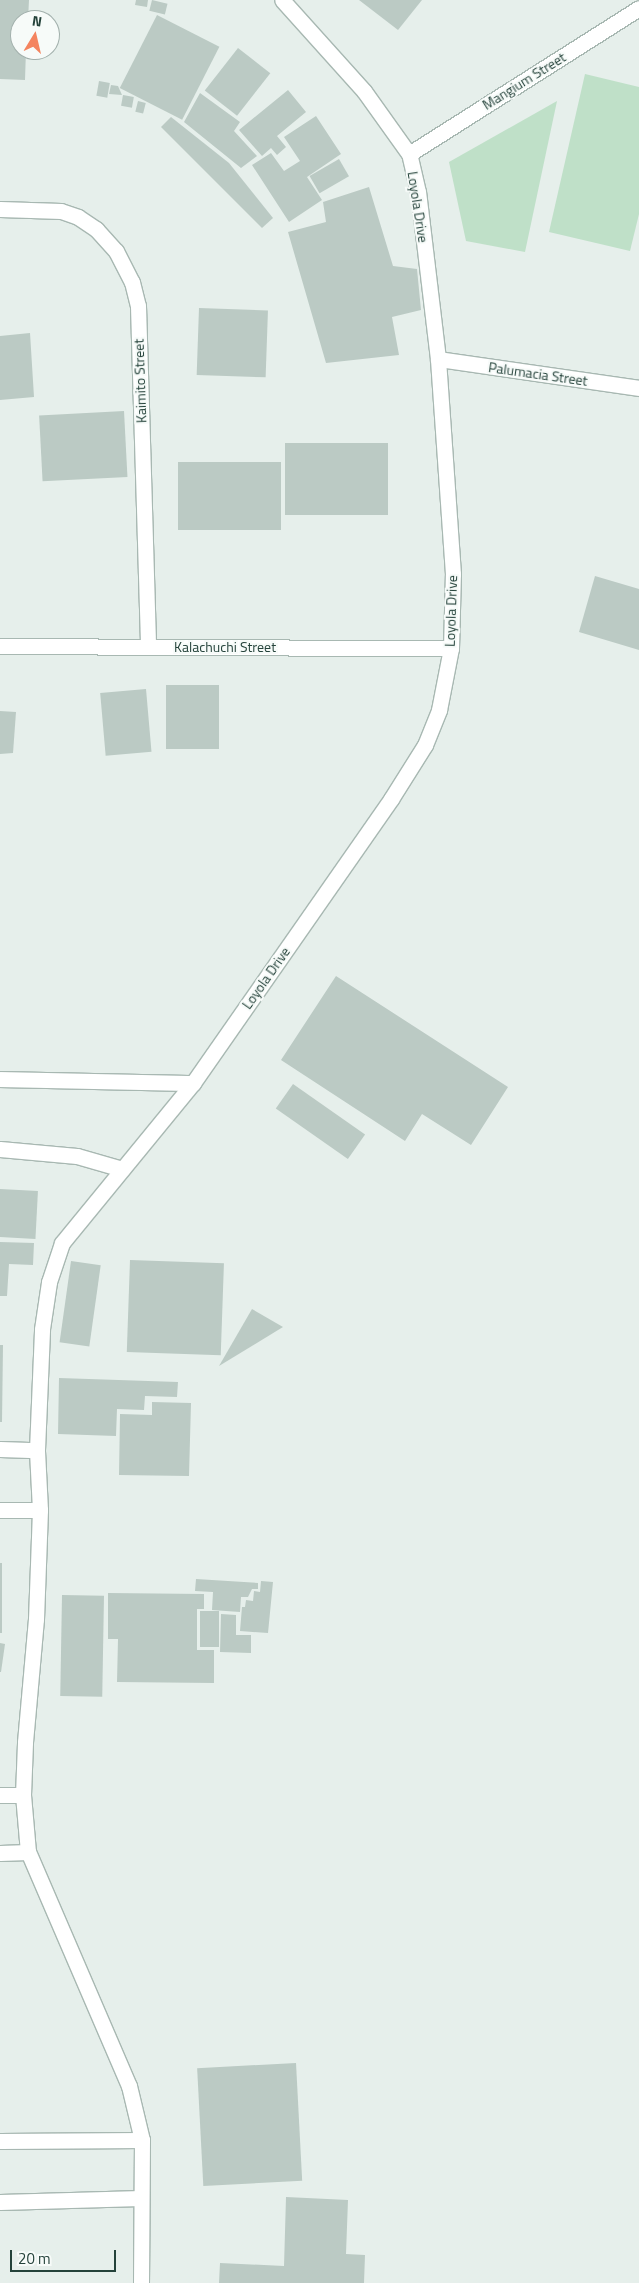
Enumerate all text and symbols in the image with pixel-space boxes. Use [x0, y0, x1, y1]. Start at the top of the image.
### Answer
north arrow [10, 10, 60, 60]
text: N [31, 10, 44, 32]
street label: Mangium Street [479, 49, 569, 113]
street label: Loyola Drive [404, 170, 432, 244]
street label: Kaimito Street [130, 339, 150, 423]
street label: Palumacia Street [487, 359, 589, 389]
street label: Loyola Drive [441, 575, 461, 647]
street label: Kalachuchi Street [174, 639, 276, 655]
street label: Loyola Drive [239, 944, 293, 1012]
scale bar [12, 2240, 119, 2272]
text: 20 m [18, 2247, 51, 2270]

